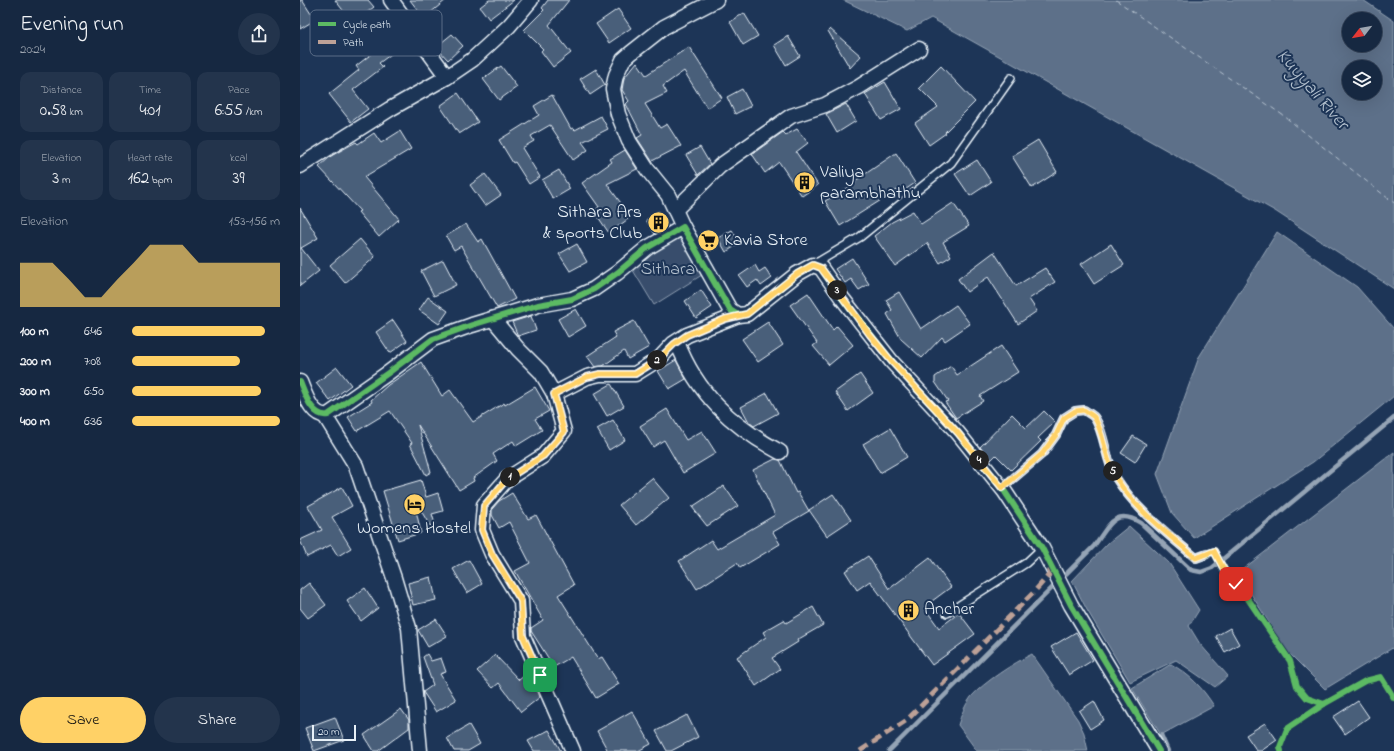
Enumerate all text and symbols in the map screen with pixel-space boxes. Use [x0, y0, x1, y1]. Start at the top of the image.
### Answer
text: Evening run [20, 9, 124, 41]
legend [310, 10, 442, 56]
north arrow [1342, 12, 1382, 52]
map controls [1342, 12, 1382, 100]
button: share [238, 13, 280, 55]
text: Cycle path [343, 17, 391, 34]
text: Path [343, 35, 364, 51]
text: 20:24 [20, 40, 45, 59]
water label: Kuyyali River [1269, 44, 1356, 138]
button: layers [1342, 60, 1382, 100]
text: Distance [41, 82, 82, 98]
text: Time [139, 82, 161, 98]
text: Pace [228, 82, 249, 98]
text: 0.58 [40, 98, 67, 123]
text: 4:01 [139, 98, 161, 123]
text: 6:55 [215, 98, 243, 123]
text: km [67, 104, 83, 120]
text: /km [243, 104, 263, 120]
text: Elevation [41, 150, 82, 166]
text: Heart rate [127, 150, 173, 166]
text: kcal [230, 150, 247, 166]
place label: Valiya parambhathu [819, 160, 921, 207]
text: 3 [52, 166, 59, 191]
text: 162 [128, 166, 149, 191]
text: 39 [233, 166, 245, 191]
building icon: Valiya parambhathu [792, 170, 818, 196]
text: m [59, 172, 70, 188]
text: bpm [149, 172, 172, 188]
place label: Sithara Ars & sports Club [543, 200, 642, 247]
building icon: Sithara Ars & sports Club [645, 210, 671, 236]
text: Elevation [20, 212, 68, 231]
text: 153–156 m [229, 212, 280, 231]
supermarket icon: Kavia Store [695, 228, 721, 254]
place label: Kavia Store [724, 228, 808, 254]
park label: Sithara [641, 257, 695, 283]
pin: 3 [827, 280, 847, 300]
text: 3 [835, 282, 839, 298]
text: 100 m [20, 322, 49, 341]
text: 6:46 [84, 322, 102, 341]
pin: 2 [647, 350, 667, 370]
text: 200 m [20, 352, 51, 371]
text: 7:08 [84, 352, 101, 371]
text: 2 [654, 352, 660, 368]
text: 300 m [20, 382, 50, 401]
text: 6:50 [84, 382, 104, 401]
text: 400 m [20, 412, 50, 431]
text: 6:36 [84, 412, 102, 431]
pin: 4 [969, 450, 989, 470]
text: 4 [977, 452, 981, 468]
pin: 5 [1103, 461, 1123, 481]
text: 5 [1110, 463, 1116, 479]
pin: 1 [500, 467, 520, 487]
text: 1 [508, 469, 512, 485]
hotel icon: Womens Hostel [401, 491, 427, 517]
place label: Womens Hostel [357, 516, 471, 542]
pin [1219, 567, 1253, 601]
icon: check [1225, 573, 1247, 595]
building icon: Ancher [895, 597, 921, 623]
place label: Ancher [924, 597, 975, 623]
pin [523, 658, 557, 692]
icon: arrive [529, 664, 551, 686]
button: Save [20, 697, 146, 743]
button: Share [154, 697, 280, 743]
scale bar [312, 723, 356, 742]
text: 20 m [318, 724, 340, 740]

